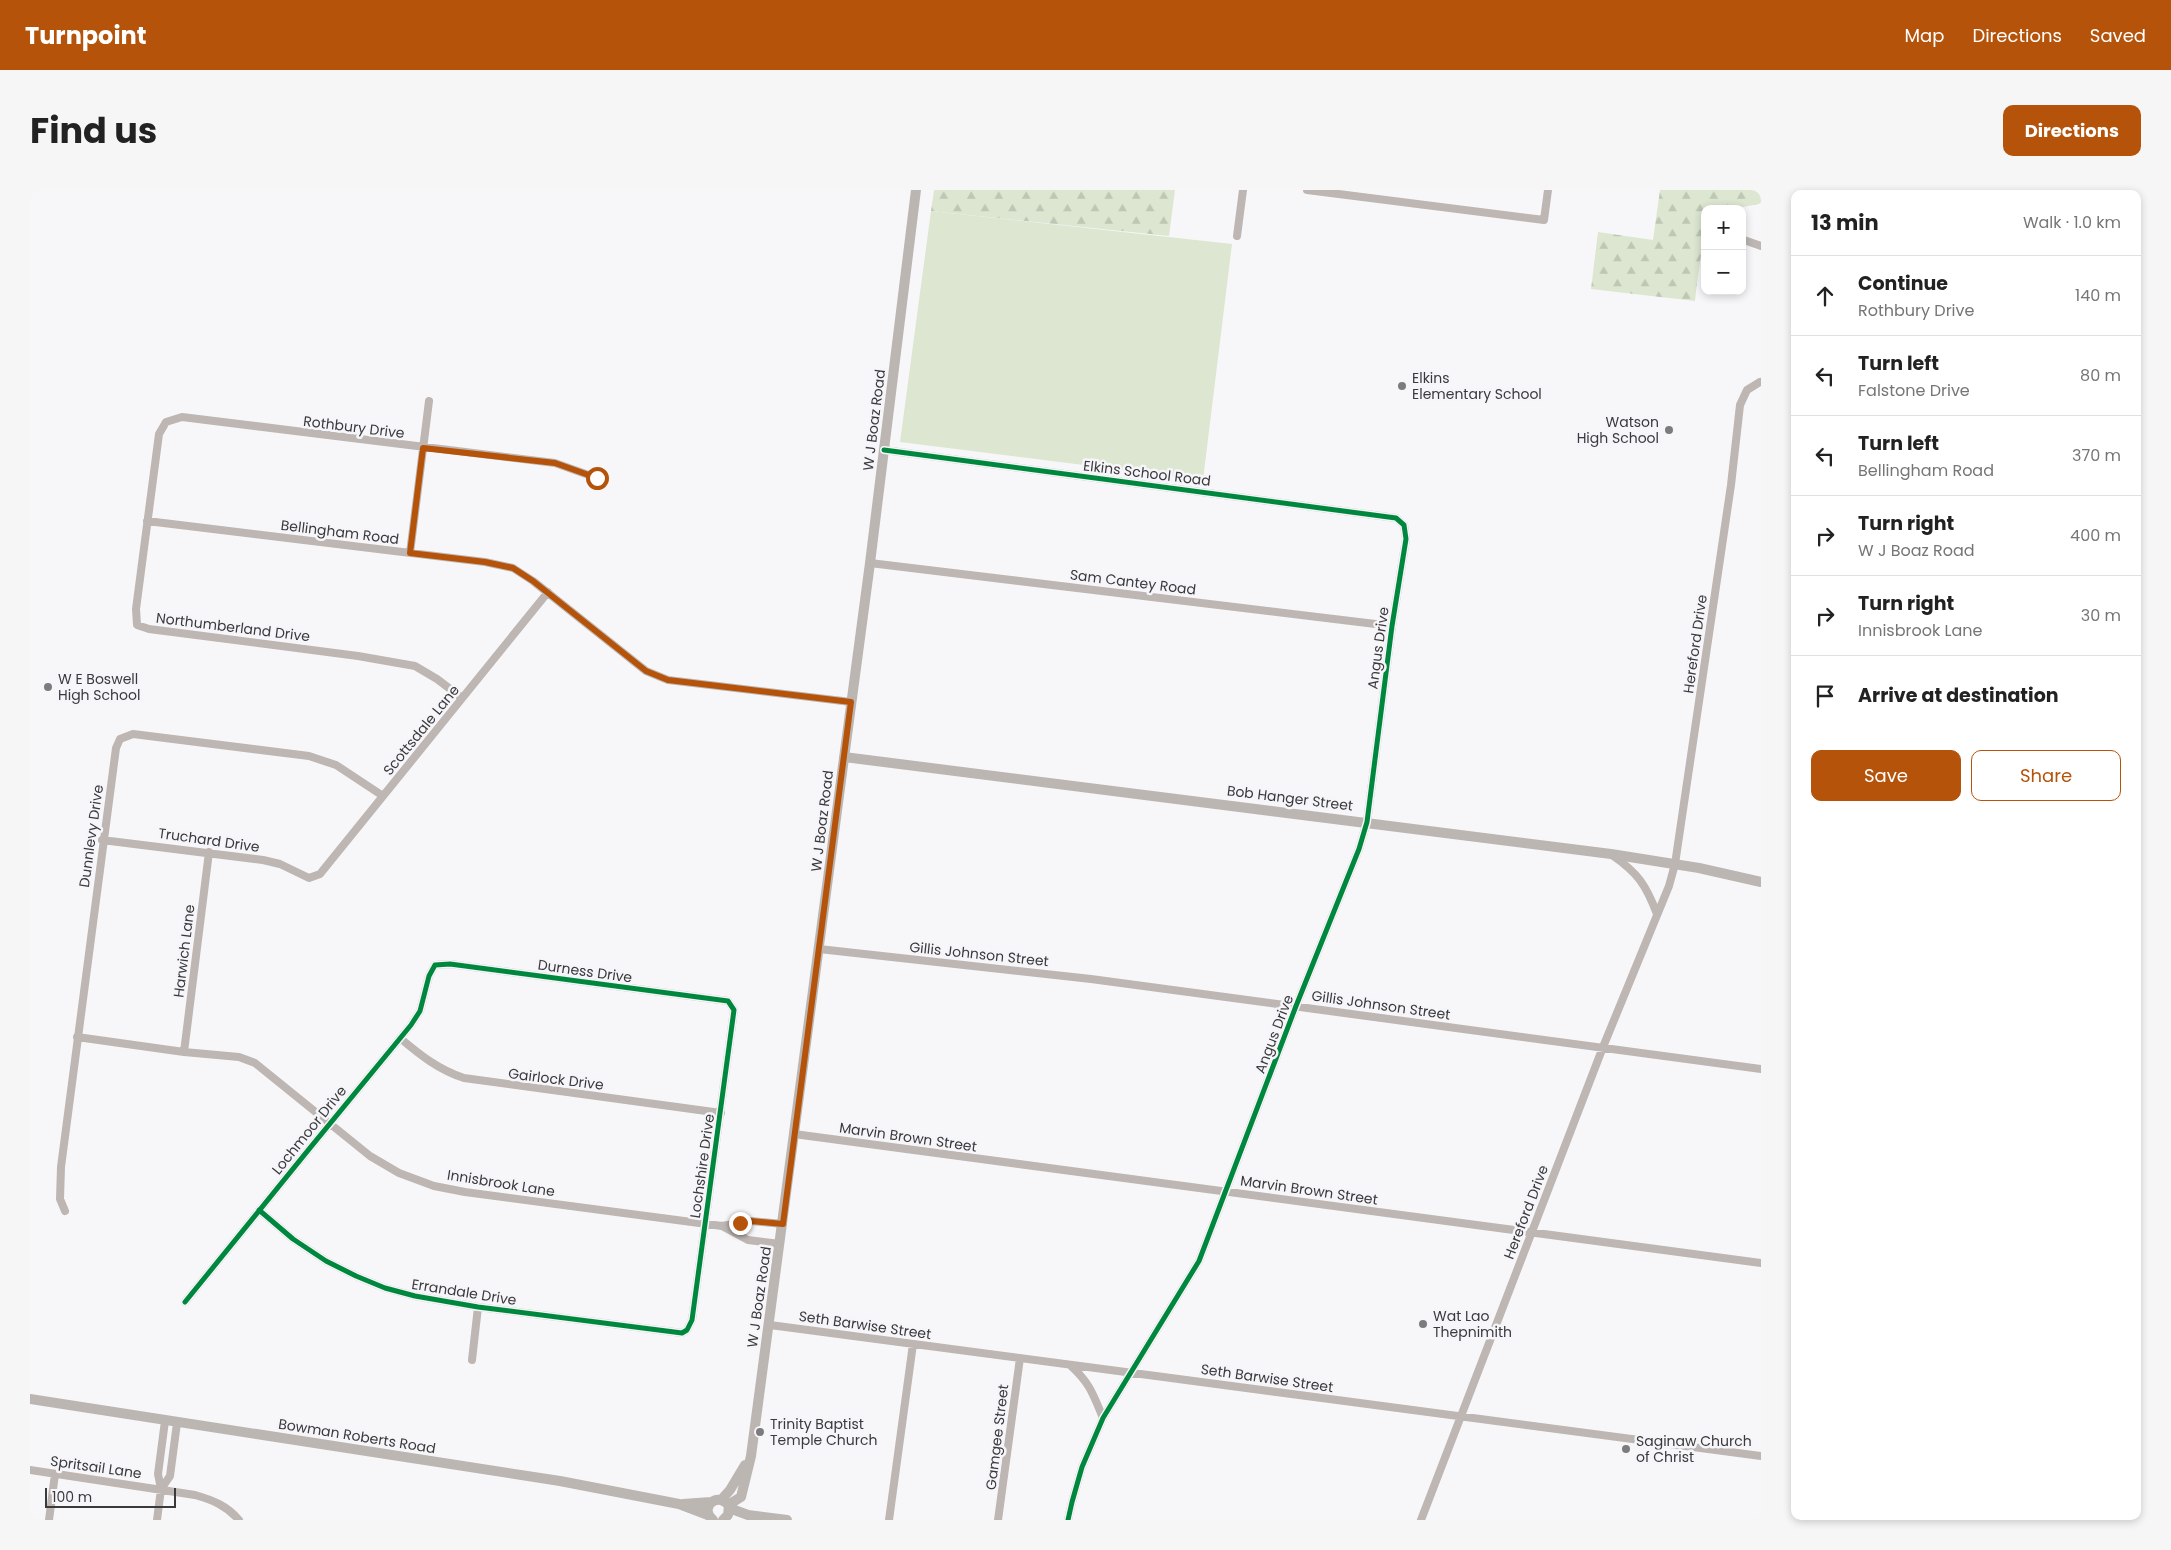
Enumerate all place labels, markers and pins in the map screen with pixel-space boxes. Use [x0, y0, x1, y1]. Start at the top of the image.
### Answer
place label: Elkins Elementary School [1412, 368, 1542, 404]
marker: Elkins Elementary School [1396, 380, 1408, 392]
place label: Watson High School [1577, 412, 1659, 448]
marker: Watson High School [1663, 424, 1675, 436]
place label: W E Boswell High School [58, 669, 140, 705]
marker: W E Boswell High School [42, 681, 54, 693]
place label: Wat Lao Thepnimith [1433, 1306, 1512, 1342]
marker: Wat Lao Thepnimith [1417, 1318, 1429, 1330]
place label: Trinity Baptist Temple Church [770, 1414, 877, 1450]
marker: Trinity Baptist Temple Church [754, 1426, 766, 1438]
place label: Saginaw Church of Christ [1636, 1431, 1752, 1467]
marker: Saginaw Church of Christ [1620, 1443, 1632, 1455]

